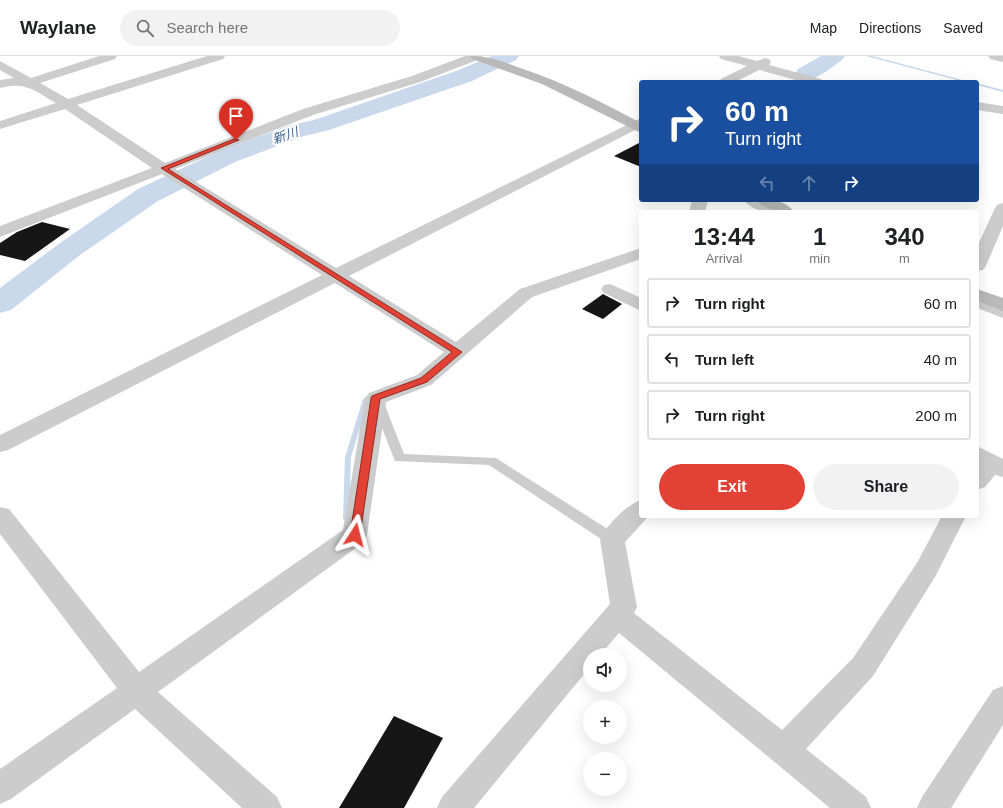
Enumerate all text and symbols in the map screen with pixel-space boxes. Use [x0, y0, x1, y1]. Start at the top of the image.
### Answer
search box [120, 10, 400, 46]
text: Waylane [20, 17, 96, 38]
icon: search [134, 17, 156, 39]
text: Search here [166, 19, 248, 36]
text: Map [810, 20, 837, 36]
text: Directions [859, 20, 921, 36]
text: Saved [943, 20, 983, 36]
icon: right [659, 96, 711, 148]
text: 60 m [725, 96, 789, 127]
pin [219, 99, 253, 140]
icon: arrive [225, 105, 247, 127]
water label: 新川 [270, 124, 302, 147]
text: Turn right [725, 129, 801, 149]
icon: left [756, 172, 778, 194]
icon: ahead [798, 172, 820, 194]
icon: right [840, 172, 862, 194]
text: 13:44 [693, 223, 755, 250]
text: 1 [813, 223, 826, 250]
text: 340 [885, 223, 925, 250]
text: Arrival [706, 251, 743, 266]
text: min [809, 251, 830, 266]
text: m [899, 251, 910, 266]
icon: right [661, 292, 683, 314]
text: Turn right [695, 295, 765, 312]
text: 60 m [924, 295, 957, 312]
icon: left [661, 348, 683, 370]
text: Turn left [695, 351, 754, 368]
text: 40 m [924, 351, 957, 368]
icon: right [661, 404, 683, 426]
text: Turn right [695, 407, 765, 424]
text: 200 m [915, 407, 957, 424]
button: Exit [659, 464, 805, 510]
button: Share [813, 464, 959, 510]
position arrow [334, 514, 376, 556]
map controls [583, 648, 627, 796]
button: sound [583, 648, 627, 692]
button: + [583, 700, 627, 744]
button: − [583, 752, 627, 796]

